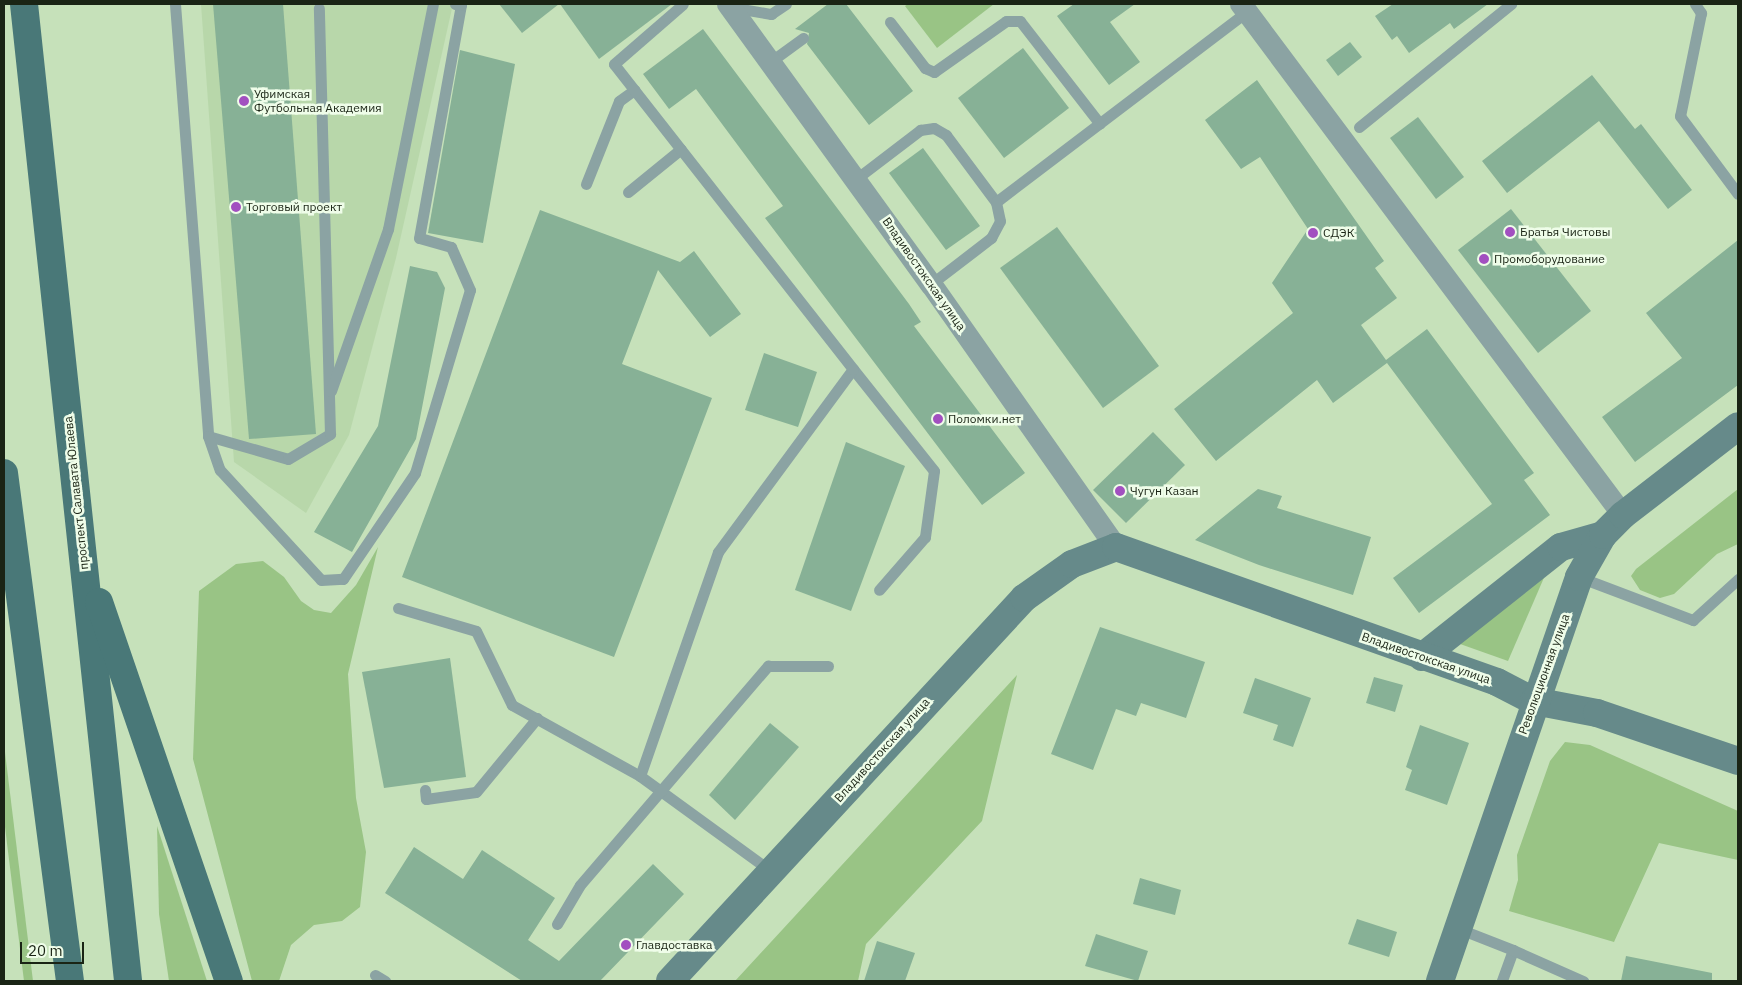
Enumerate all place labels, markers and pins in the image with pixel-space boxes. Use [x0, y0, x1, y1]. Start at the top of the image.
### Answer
place label: Уфимская Футбольная Академия [254, 87, 382, 115]
marker: Уфимская Футбольная Академия [238, 95, 250, 107]
place label: Торговый проект [246, 200, 342, 214]
marker: Торговый проект [230, 201, 242, 213]
place label: Братья Чистовы [1520, 225, 1610, 239]
place label: СДЭК [1323, 226, 1355, 240]
marker: Братья Чистовы [1504, 226, 1516, 238]
marker: СДЭК [1307, 227, 1319, 239]
place label: Промоборудование [1494, 252, 1605, 266]
marker: Промоборудование [1478, 253, 1490, 265]
place label: Поломки.нет [948, 412, 1021, 426]
marker: Поломки.нет [932, 413, 944, 425]
place label: Чугун Казан [1130, 484, 1199, 498]
marker: Чугун Казан [1114, 485, 1126, 497]
place label: Главдоставка [636, 938, 712, 952]
marker: Главдоставка [620, 939, 632, 951]

